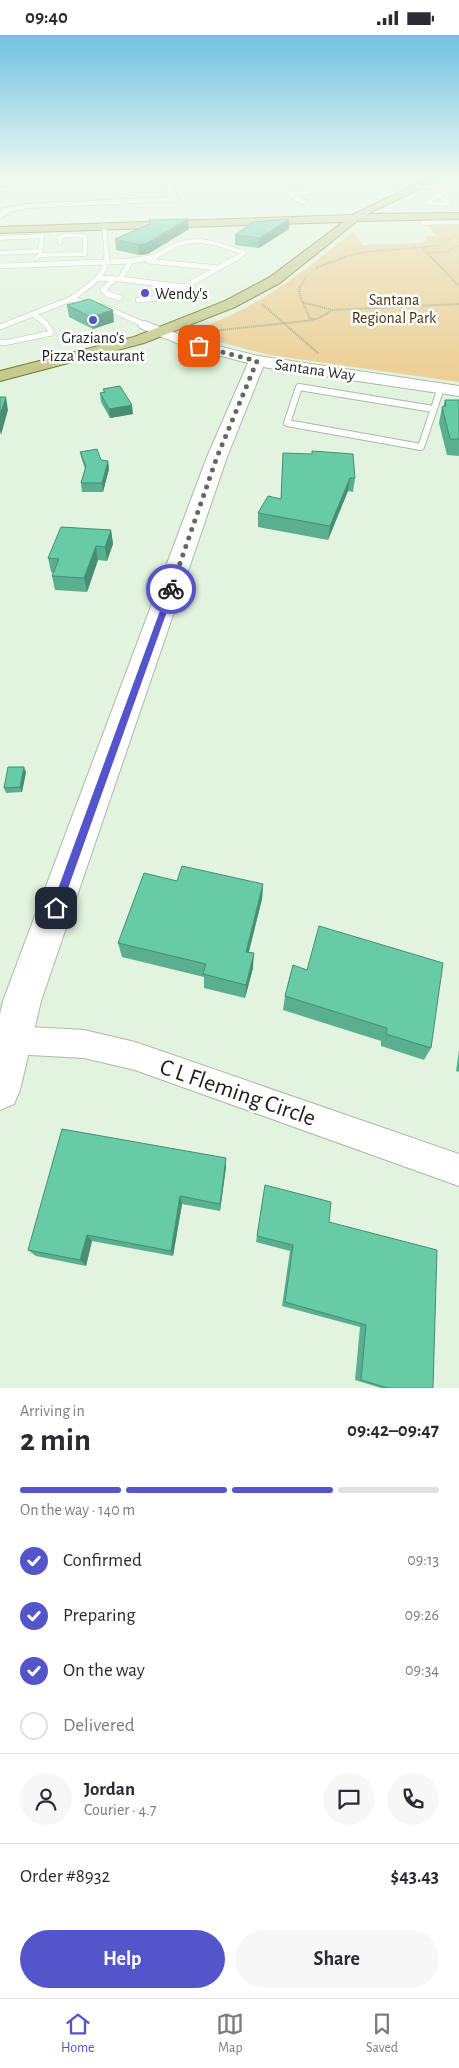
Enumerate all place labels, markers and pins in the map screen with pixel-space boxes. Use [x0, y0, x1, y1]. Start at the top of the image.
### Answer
place label: Wendy's [155, 286, 208, 303]
marker: Wendy's [139, 287, 151, 299]
marker: Graziano's Pizza Restaurant [87, 314, 99, 326]
pin [178, 325, 220, 367]
place label: Graziano's Pizza Restaurant [41, 330, 145, 364]
pin [35, 887, 77, 929]

